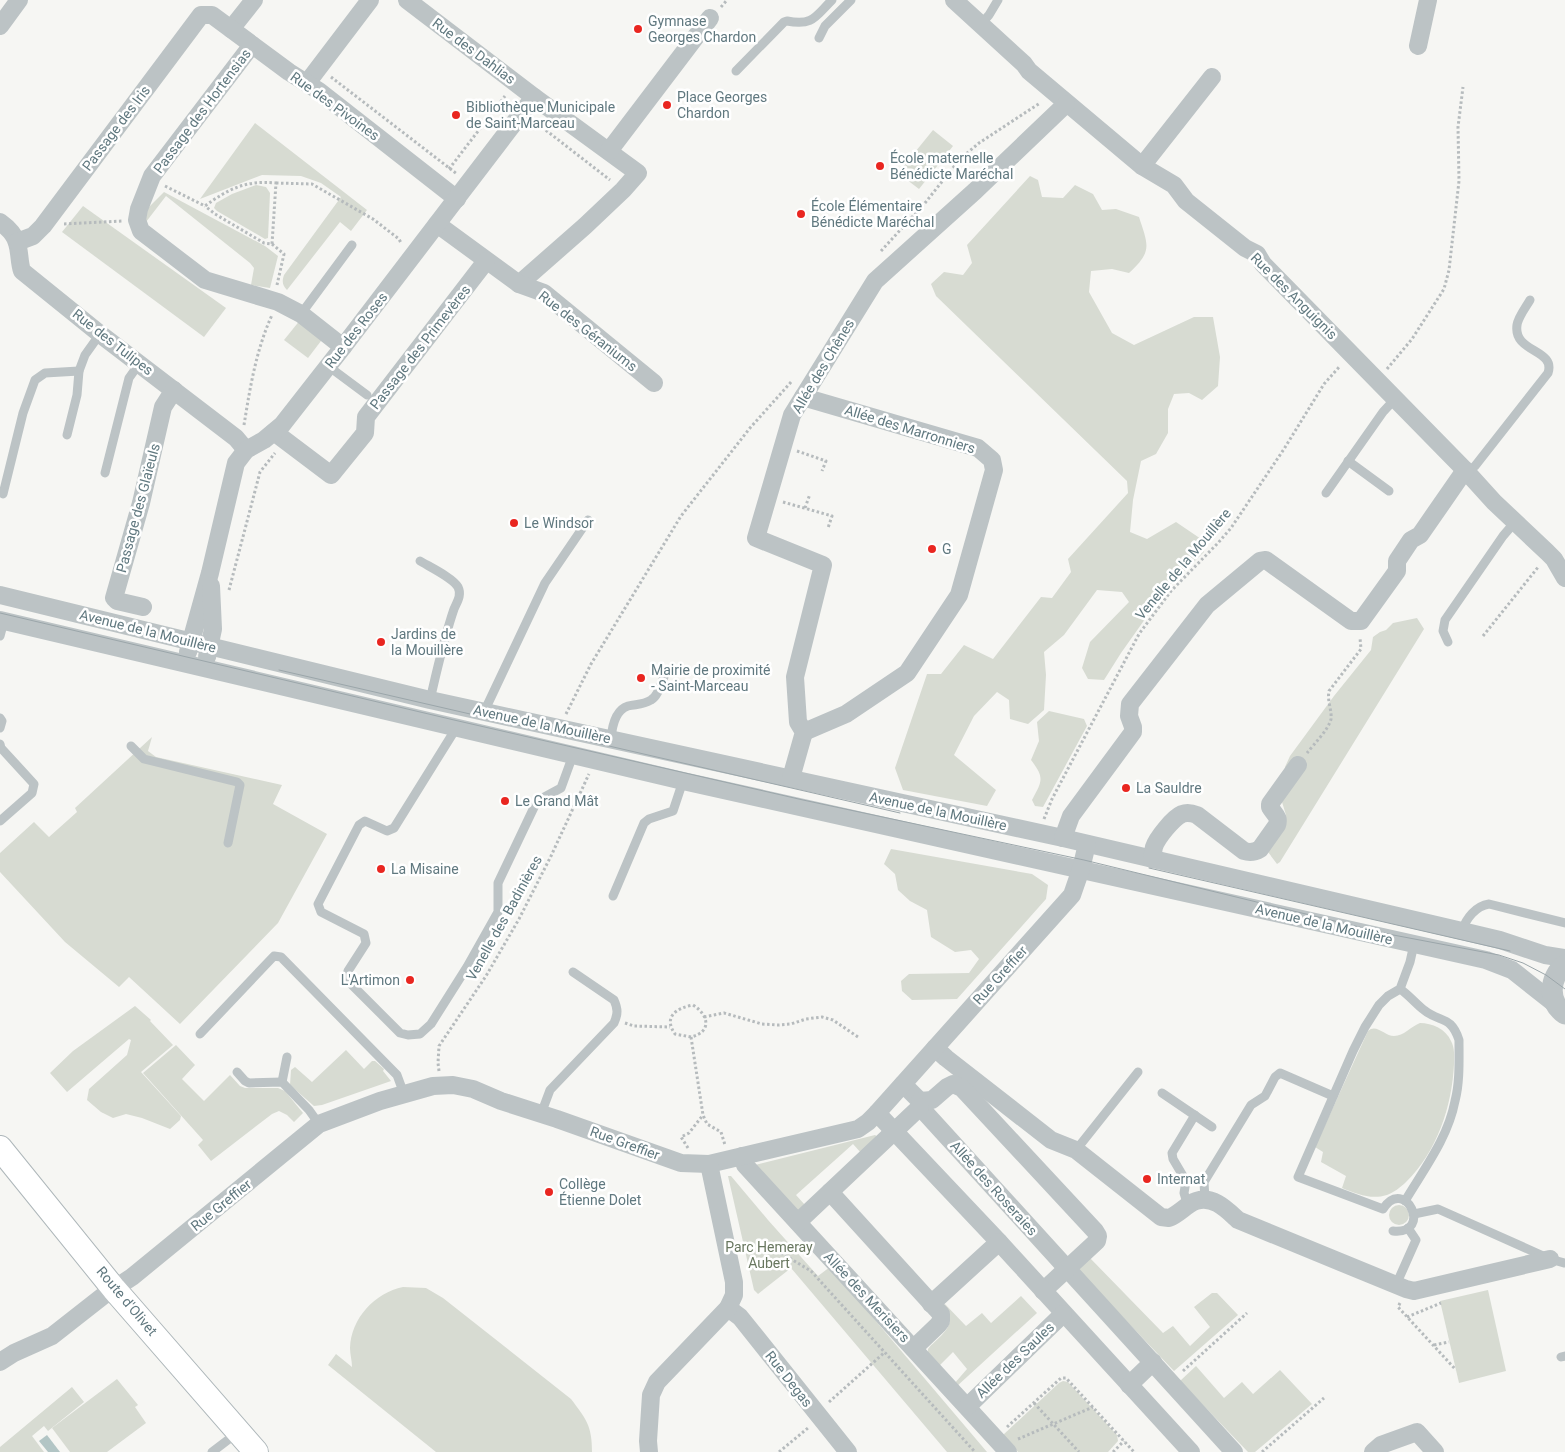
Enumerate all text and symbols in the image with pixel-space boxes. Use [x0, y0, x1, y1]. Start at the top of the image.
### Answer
place label: Gymnase Georges Chardon [648, 13, 756, 45]
street label: Rue des Dahlias [429, 15, 519, 87]
marker: Gymnase Georges Chardon [632, 23, 644, 35]
street label: Passage des Hortensias [150, 46, 254, 176]
street label: Rue des Pivoines [287, 68, 383, 144]
street label: Passage des Iris [79, 82, 153, 174]
place label: Place Georges Chardon [677, 89, 767, 121]
place label: Bibliothèque Municipale de Saint-Marceau [466, 99, 615, 131]
marker: Place Georges Chardon [661, 99, 673, 111]
marker: Bibliothèque Municipale de Saint-Marceau [450, 109, 462, 121]
place label: École maternelle Bénédicte Maréchal [890, 149, 1013, 182]
marker: École maternelle Bénédicte Maréchal [874, 160, 886, 172]
place label: École Élémentaire Bénédicte Maréchal [811, 197, 934, 230]
marker: École Élémentaire Bénédicte Maréchal [795, 208, 807, 220]
street label: Rue des Anguignis [1248, 250, 1340, 342]
street label: Passage des Primevères [367, 282, 473, 412]
street label: Rue des Géraniums [536, 288, 640, 374]
street label: Rue des Roses [321, 289, 391, 371]
street label: Rue des Tulipes [70, 306, 156, 378]
street label: Allée des Chênes [789, 316, 857, 416]
street label: Allée des Marronniers [843, 402, 977, 456]
street label: Passage des Glaïeuls [113, 442, 163, 574]
street label: Venelle de la Mouillère [1132, 505, 1234, 623]
place label: Le Windsor [524, 515, 594, 531]
marker: Le Windsor [508, 517, 520, 529]
place label: G [942, 541, 952, 557]
marker: G [926, 543, 938, 555]
street label: Avenue de la Mouillère [78, 606, 218, 656]
place label: Jardins de la Mouillère [391, 626, 463, 658]
marker: Jardins de la Mouillère [375, 636, 387, 648]
place label: Mairie de proximité - Saint-Marceau [651, 662, 770, 694]
marker: Mairie de proximité - Saint-Marceau [635, 672, 647, 684]
street label: Avenue de la Mouillère [472, 702, 612, 746]
place label: La Sauldre [1136, 780, 1202, 796]
marker: La Sauldre [1120, 782, 1132, 794]
street label: Avenue de la Mouillère [868, 789, 1008, 833]
place label: Le Grand Mât [515, 793, 599, 809]
marker: Le Grand Mât [499, 795, 511, 807]
street label: Venelle des Badinières [463, 853, 545, 983]
place label: La Misaine [391, 861, 459, 877]
marker: La Misaine [375, 863, 387, 875]
street label: Avenue de la Mouillère [1254, 900, 1394, 948]
street label: Rue Greffier [970, 942, 1031, 1007]
place label: L'Artimon [341, 972, 400, 988]
marker: L'Artimon [404, 974, 416, 986]
street label: Rue Greffier [588, 1123, 662, 1163]
street label: Allée des Roseraies [947, 1137, 1041, 1239]
place label: Internat [1157, 1171, 1206, 1187]
marker: Internat [1141, 1173, 1153, 1185]
street label: Rue Greffier [188, 1176, 255, 1234]
place label: Collège Étienne Dolet [559, 1176, 642, 1208]
marker: Collège Étienne Dolet [543, 1186, 555, 1198]
park label: Parc Hemeray Aubert [725, 1239, 813, 1271]
street label: Allée des Merisiers [821, 1248, 913, 1346]
street label: Route d'Olivet [93, 1263, 161, 1339]
street label: Allée des Saules [973, 1319, 1057, 1401]
street label: Rue Degas [762, 1348, 816, 1410]

